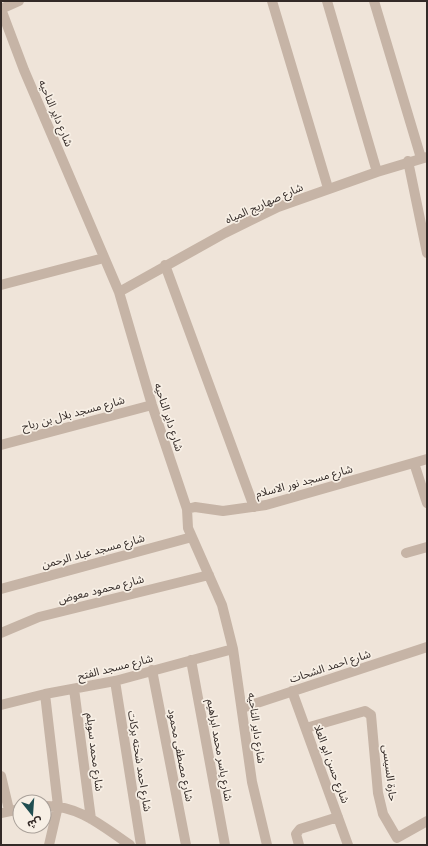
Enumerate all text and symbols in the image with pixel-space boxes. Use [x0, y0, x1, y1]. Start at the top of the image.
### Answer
street label: شارع داير الناحيه [35, 77, 77, 149]
street label: شارع صهاريج المياه [222, 179, 306, 227]
street label: شارع داير الناحيه [150, 381, 188, 454]
street label: شارع مسجد بلال بن رباح [20, 391, 127, 434]
street label: شارع مسجد نور الاسلام [254, 460, 355, 502]
street label: شارع مسجد عباد الرحمن [40, 529, 147, 572]
street label: شارع محمود معوض [56, 571, 146, 607]
street label: شارع احمد الشحات [287, 645, 373, 687]
street label: شارع مسجد الفتح [75, 650, 155, 684]
street label: شارع داير الناحيه [244, 692, 270, 765]
street label: شارع ياسر محمد ابراهيم [202, 698, 237, 803]
street label: شارع مصطفى محمود [164, 707, 198, 803]
street label: شارع احمد شحته بركات [124, 709, 156, 813]
street label: شارع محمد سويلم [81, 712, 108, 793]
street label: شارع حسن ابو العلا [310, 722, 354, 806]
street label: حارة السيسى [379, 744, 401, 803]
north arrow [12, 794, 52, 834]
text: ش [25, 814, 44, 833]

